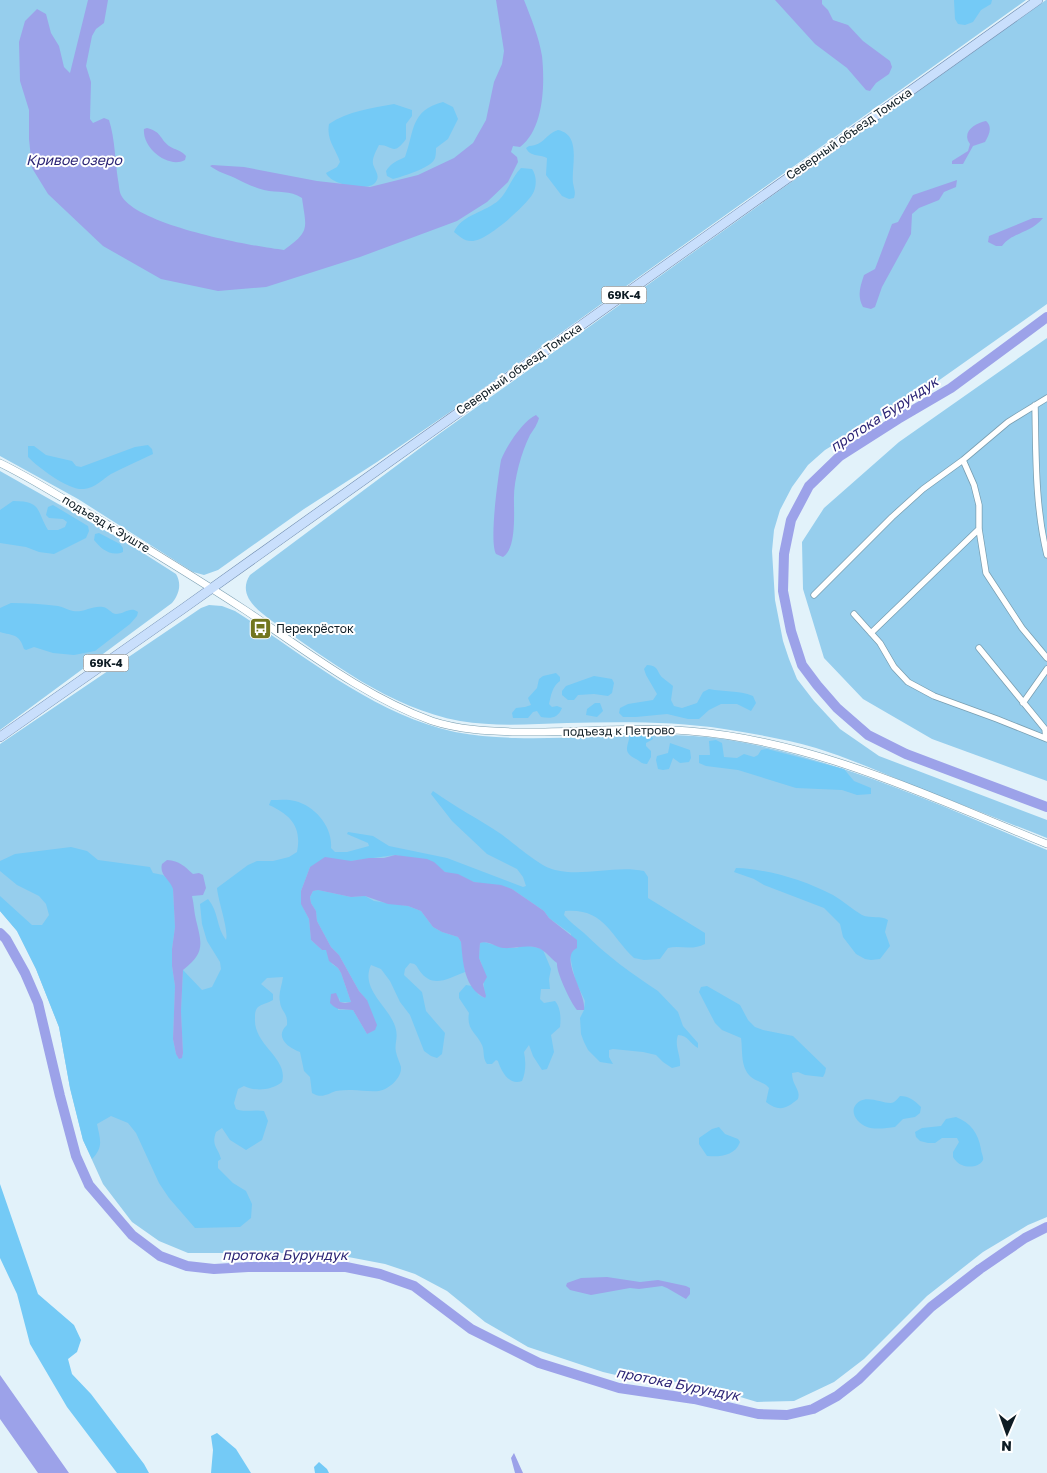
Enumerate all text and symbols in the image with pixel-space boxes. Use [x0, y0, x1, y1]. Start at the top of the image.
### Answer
street label: Северный объезд Томска [783, 84, 914, 183]
water label: Кривое озеро [26, 151, 123, 168]
road number: 69К-4 [602, 286, 646, 304]
street label: Северный объезд Томска [453, 319, 584, 418]
water label: протока Бурундук [827, 371, 943, 455]
street label: подъезд к Эуште [60, 492, 153, 556]
bus stop icon: Перекрёсток [248, 617, 272, 641]
place label: Перекрёсток [276, 621, 354, 636]
road number: 69К-4 [84, 654, 128, 671]
street label: подъезд к Петрово [563, 722, 675, 739]
water label: протока Бурундук [222, 1246, 350, 1263]
water label: протока Бурундук [615, 1363, 743, 1404]
north arrow [982, 1408, 1032, 1458]
text: N [1001, 1438, 1012, 1455]

